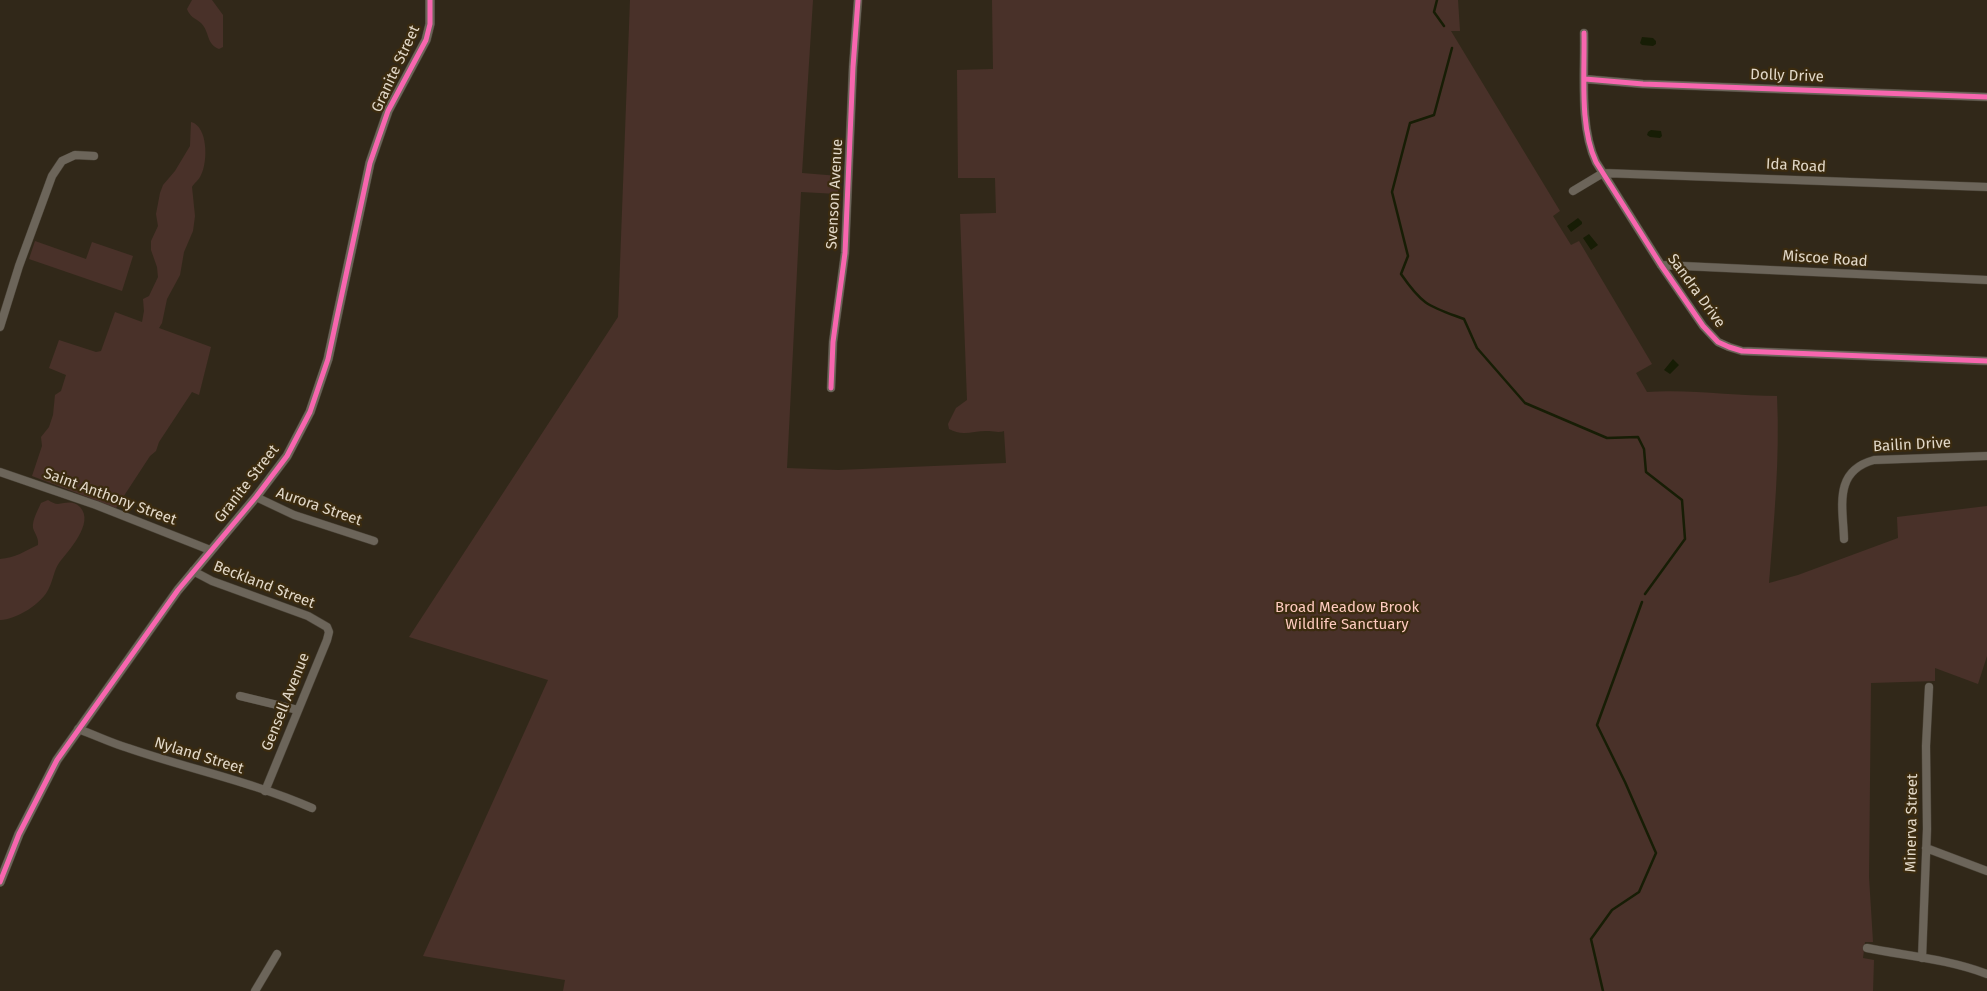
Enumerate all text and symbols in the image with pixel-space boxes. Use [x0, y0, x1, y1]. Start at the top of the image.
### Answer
street label: Granite Street [368, 23, 424, 115]
street label: Dolly Drive [1750, 66, 1824, 86]
street label: Svenson Avenue [823, 138, 847, 250]
street label: Ida Road [1766, 155, 1826, 177]
street label: Miscoe Road [1782, 247, 1868, 271]
street label: Sandra Drive [1663, 251, 1729, 331]
street label: Bailin Drive [1873, 434, 1951, 456]
street label: Granite Street [211, 441, 283, 527]
street label: Saint Anthony Street [41, 465, 179, 529]
street label: Aurora Street [274, 484, 364, 530]
street label: Beckland Street [211, 557, 317, 613]
park label: Broad Meadow Brook Wildlife Sanctuary [1275, 599, 1419, 634]
street label: Gensell Avenue [258, 650, 314, 754]
street label: Nyland Street [152, 734, 246, 778]
street label: Minerva Street [1902, 774, 1922, 872]

